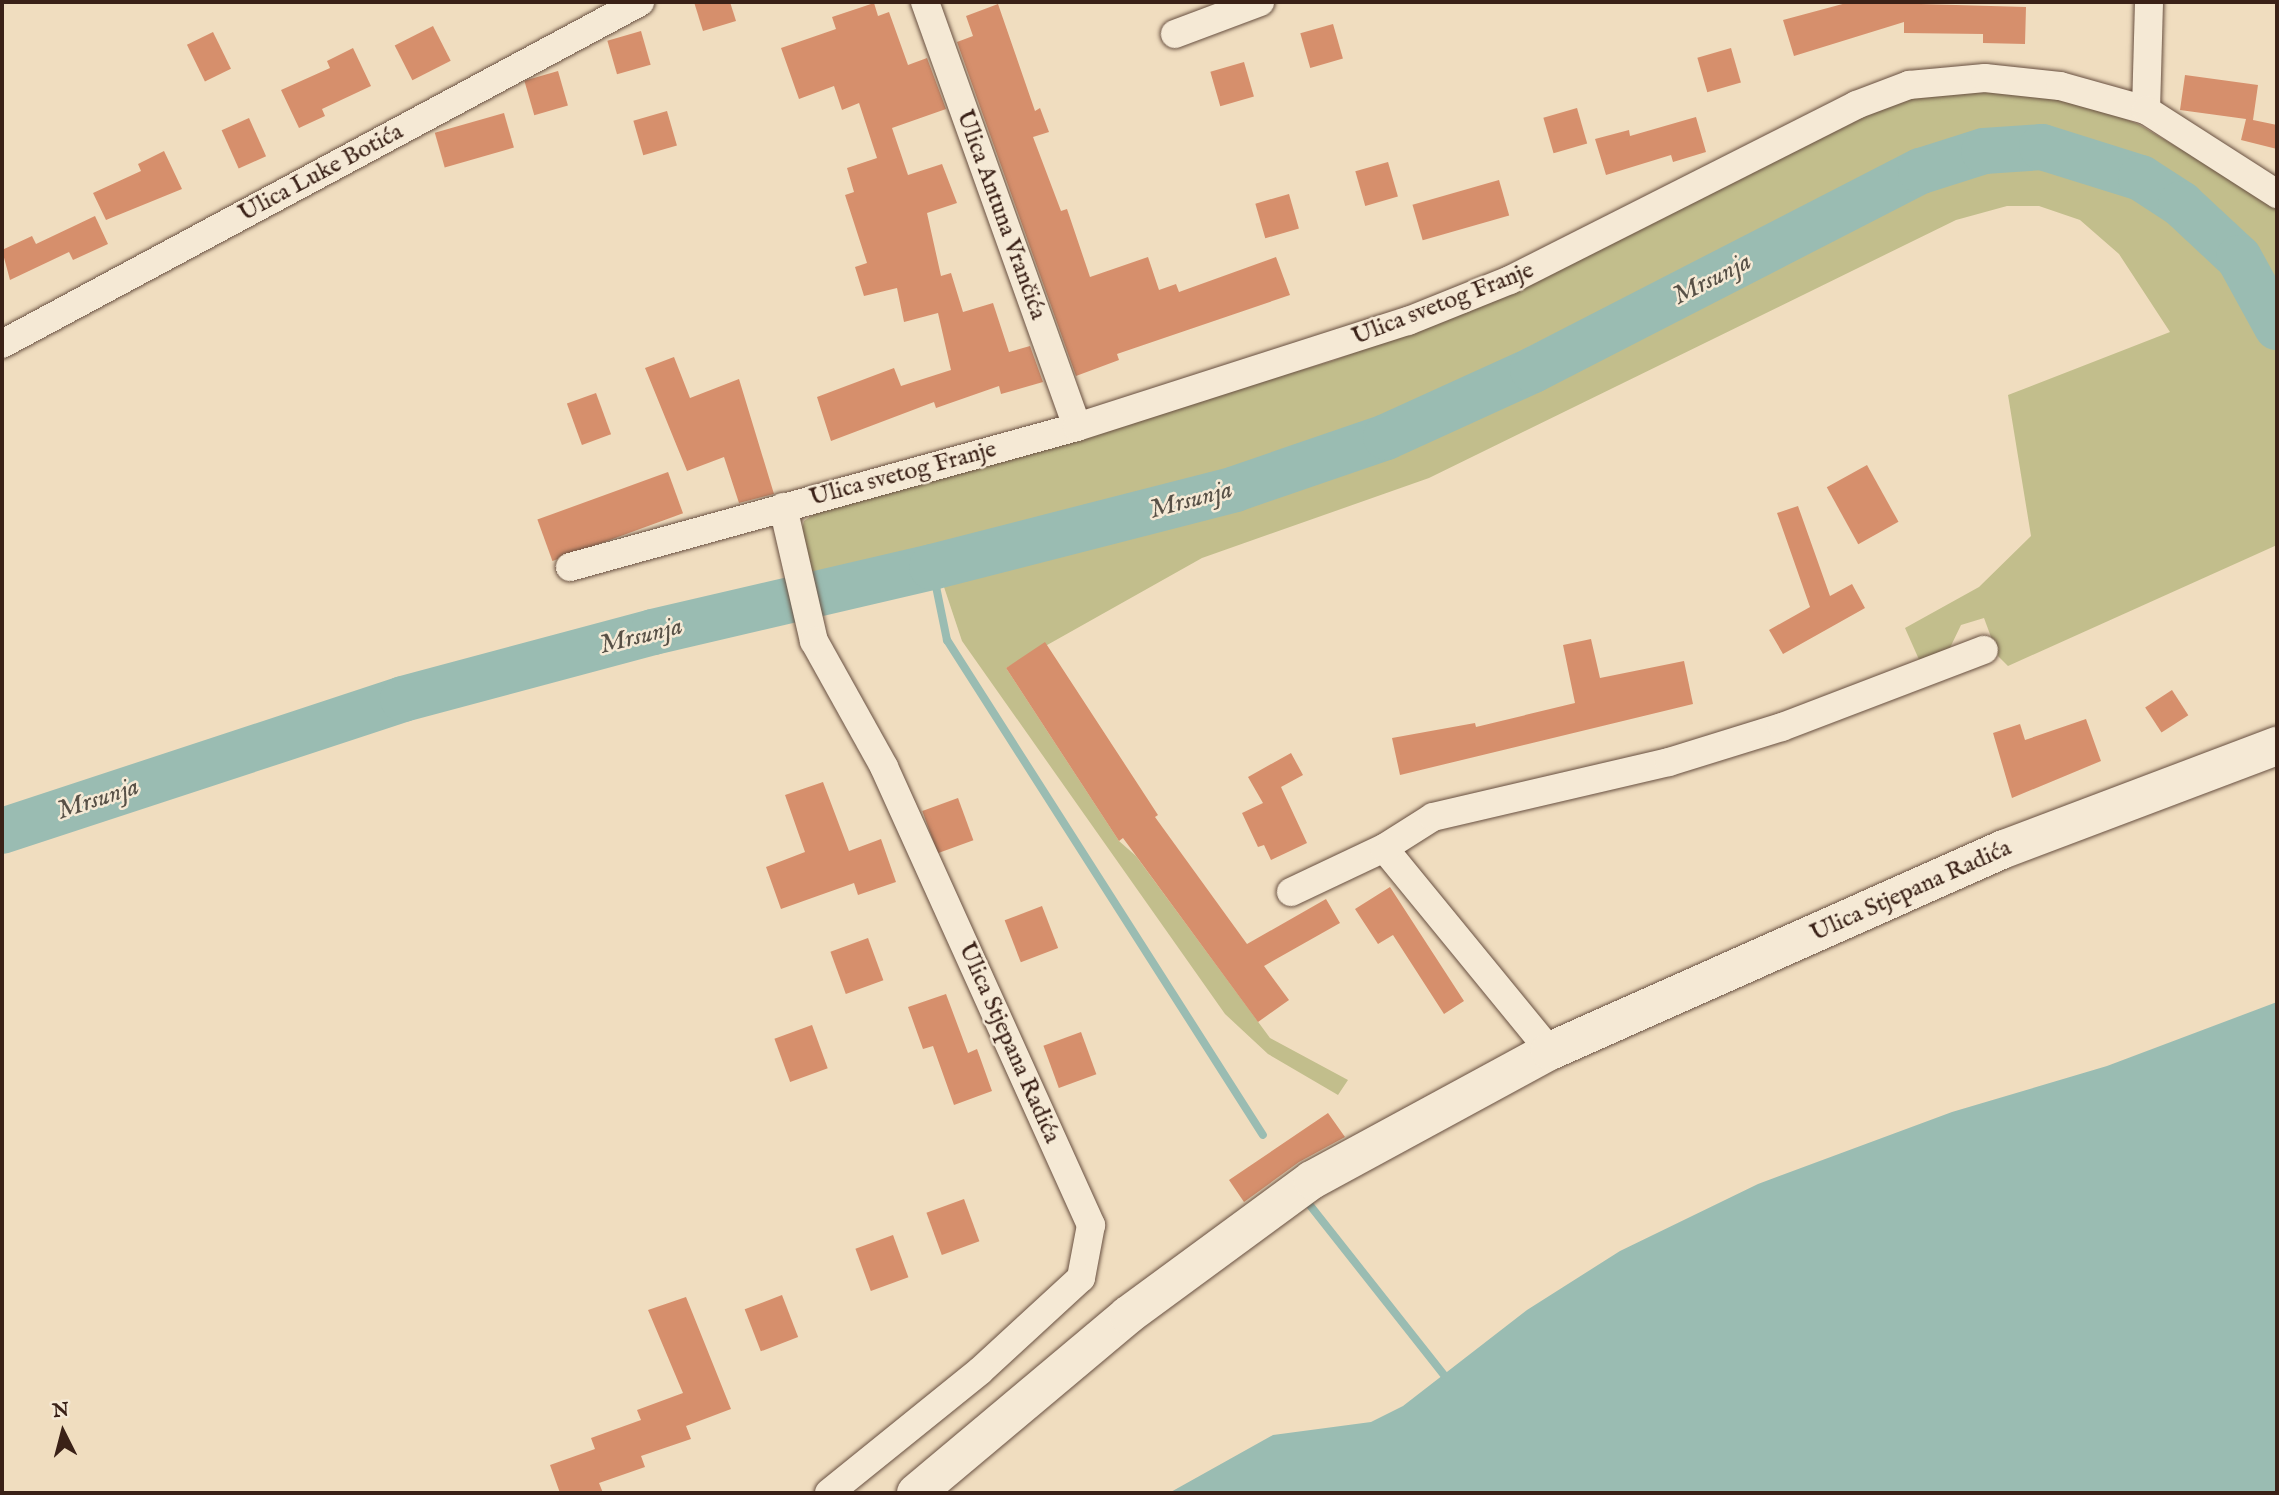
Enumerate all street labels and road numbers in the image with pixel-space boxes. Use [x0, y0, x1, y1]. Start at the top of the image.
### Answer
street label: Ulica Antuna Vrančića [950, 106, 1052, 324]
street label: Ulica Luke Botića [234, 118, 408, 228]
street label: Ulica svetog Franje [1348, 256, 1538, 352]
street label: Ulica svetog Franje [806, 435, 1000, 513]
street label: Ulica Stjepana Radića [1806, 834, 2016, 948]
street label: Ulica Stjepana Radića [952, 938, 1066, 1148]

